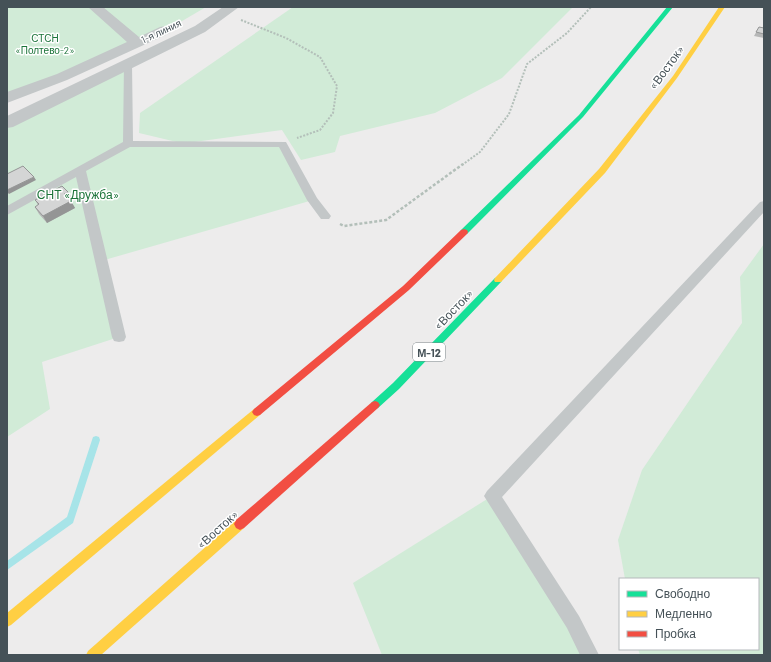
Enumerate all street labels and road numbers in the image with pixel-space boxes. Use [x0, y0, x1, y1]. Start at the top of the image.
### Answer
street label: 1-я линия [139, 17, 183, 45]
street label: «Восток» [645, 42, 687, 92]
street label: «Восток» [430, 286, 476, 332]
road number: М-12 [413, 343, 445, 361]
street label: «Восток» [193, 507, 241, 551]

